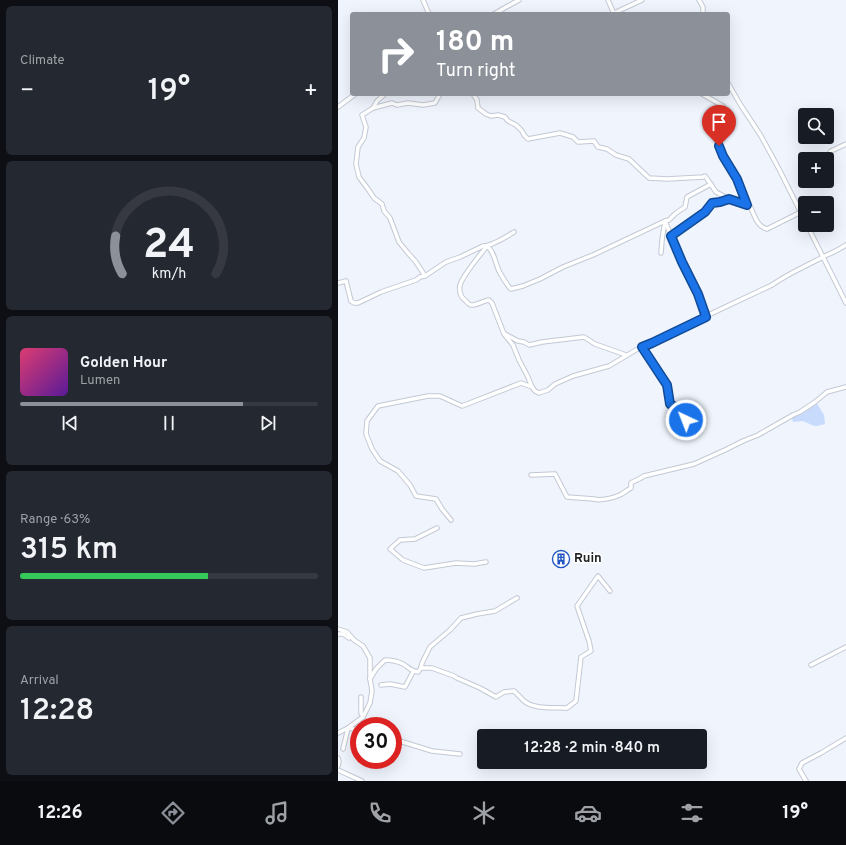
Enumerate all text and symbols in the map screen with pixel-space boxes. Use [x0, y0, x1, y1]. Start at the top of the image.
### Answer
text: 180 m [436, 25, 514, 61]
icon: right [370, 28, 422, 80]
text: Climate [20, 53, 65, 69]
text: Turn right [436, 60, 516, 83]
text: 19° [148, 73, 190, 110]
text: − [20, 78, 34, 105]
text: + [304, 78, 318, 105]
pin [702, 105, 736, 146]
map controls [798, 108, 834, 232]
button: search [798, 108, 834, 144]
icon: arrive [708, 111, 730, 133]
button: + [798, 152, 834, 188]
button: − [798, 196, 834, 232]
text: 24 [143, 219, 195, 272]
text: km/h [152, 264, 186, 282]
text: Golden Hour [80, 354, 167, 373]
text: Lumen [80, 373, 120, 389]
position arrow [665, 399, 707, 441]
icon: previous [59, 412, 81, 434]
icon: pause [158, 412, 180, 434]
icon: next [257, 412, 279, 434]
text: Range · 63% [20, 512, 90, 528]
text: 315 km [20, 532, 118, 569]
building icon: Ruin [551, 549, 571, 569]
place label: Ruin [574, 551, 602, 567]
text: Arrival [20, 673, 59, 689]
text: 12:28 [20, 693, 94, 730]
speed limit sign: 30 [350, 717, 402, 769]
text: 12:28 · 2 min · 840 m [524, 739, 660, 758]
icon: directions [159, 799, 187, 827]
icon: music [263, 799, 291, 827]
icon: phone [366, 799, 394, 827]
icon: climate [470, 799, 498, 827]
icon: car [574, 799, 602, 827]
icon: filters [678, 799, 706, 827]
text: 12:26 [38, 802, 83, 825]
text: 19° [782, 802, 808, 825]

